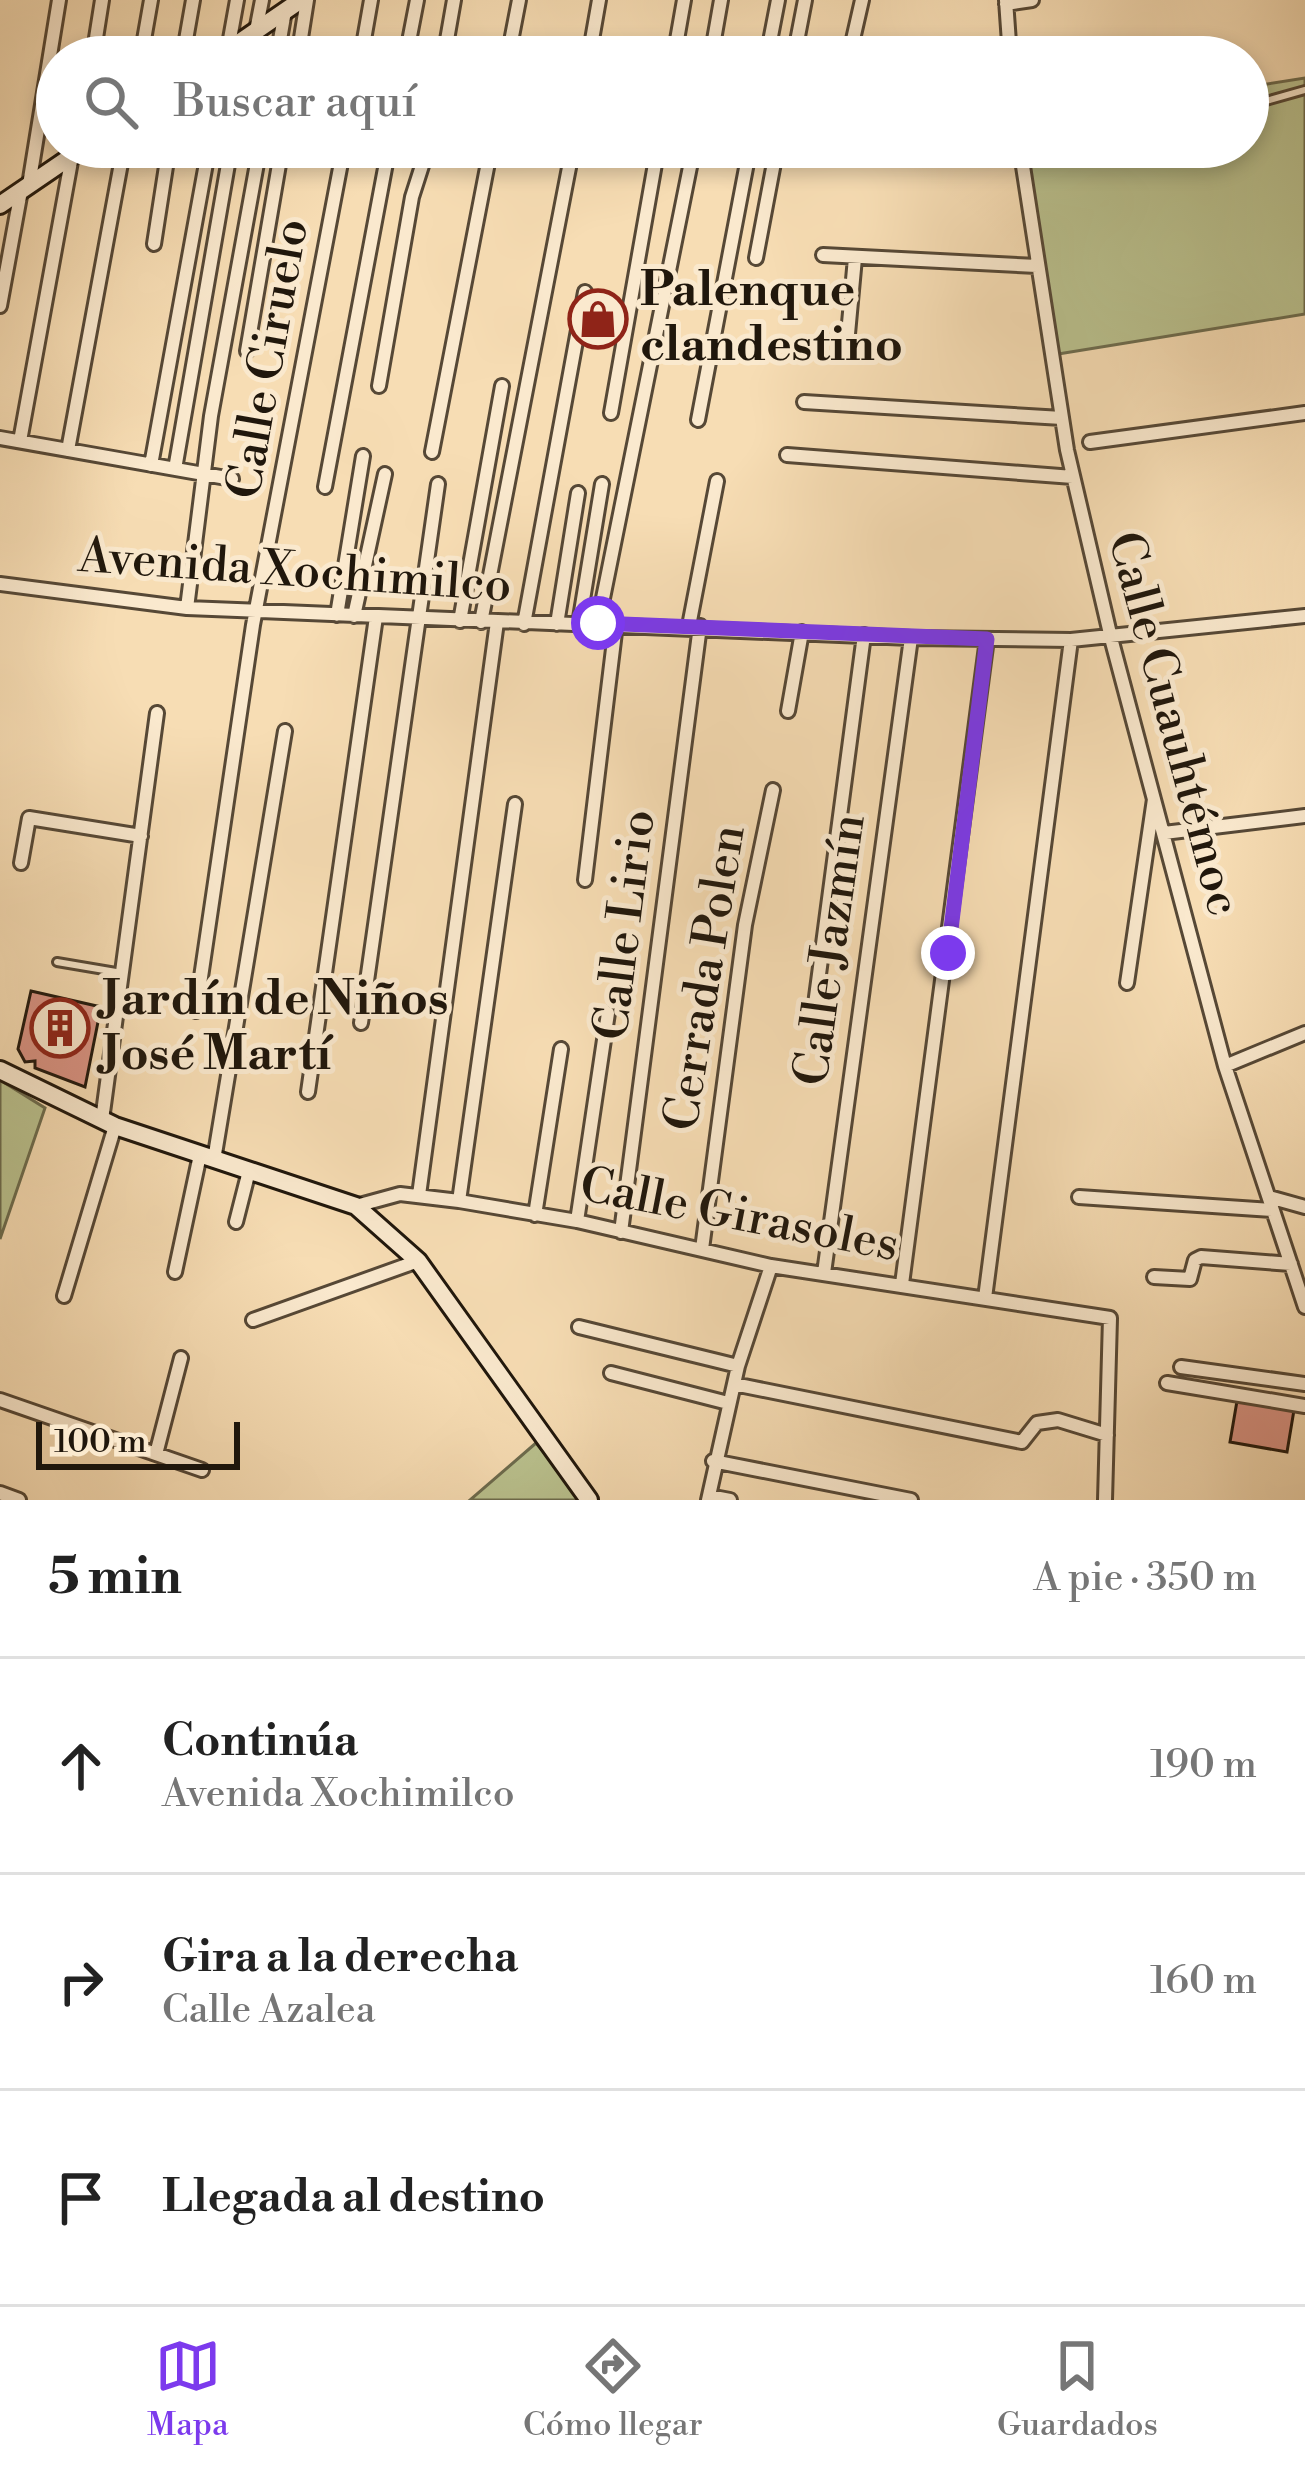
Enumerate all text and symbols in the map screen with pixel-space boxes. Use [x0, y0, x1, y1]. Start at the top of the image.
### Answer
search box [36, 36, 1269, 168]
icon: search [78, 69, 144, 135]
text: Buscar aquí [174, 74, 416, 131]
street label: Calle Ciruelo [215, 214, 323, 504]
place label: Palenque clandestino [640, 261, 903, 376]
shop icon: Palenque clandestino [567, 288, 629, 350]
street label: Calle Cuauhtémoc [1093, 526, 1253, 922]
street label: Avenida Xochimilco [75, 527, 514, 617]
route start [571, 596, 625, 650]
street label: Calle Lirio [582, 806, 670, 1044]
street label: Calle Jazmín [782, 810, 880, 1090]
street label: Cerrada Polen [652, 821, 760, 1135]
route end [921, 926, 975, 980]
place label: Jardín de Niños José Martí [96, 970, 449, 1085]
building icon: Jardín de Niños José Martí [29, 997, 91, 1059]
street label: Calle Girasoles [575, 1156, 903, 1276]
scale bar [36, 1416, 240, 1469]
text: 100 m [54, 1422, 147, 1463]
text: 5 min [48, 1546, 182, 1610]
text: A pie · 350 m [1033, 1554, 1257, 1603]
text: Continúa [162, 1713, 358, 1770]
icon: ahead [48, 1733, 114, 1799]
text: 190 m [1150, 1741, 1257, 1790]
text: Avenida Xochimilco [162, 1770, 515, 1819]
text: Gira a la derecha [162, 1929, 518, 1986]
icon: right [48, 1949, 114, 2015]
text: 160 m [1150, 1957, 1257, 2006]
text: Calle Azalea [162, 1986, 376, 2035]
icon: arrive [48, 2165, 114, 2231]
text: Llegada al destino [162, 2169, 545, 2226]
tab: Mapa [147, 2333, 229, 2446]
tab: Cómo llegar [523, 2333, 703, 2446]
tab: Guardados [997, 2333, 1158, 2446]

